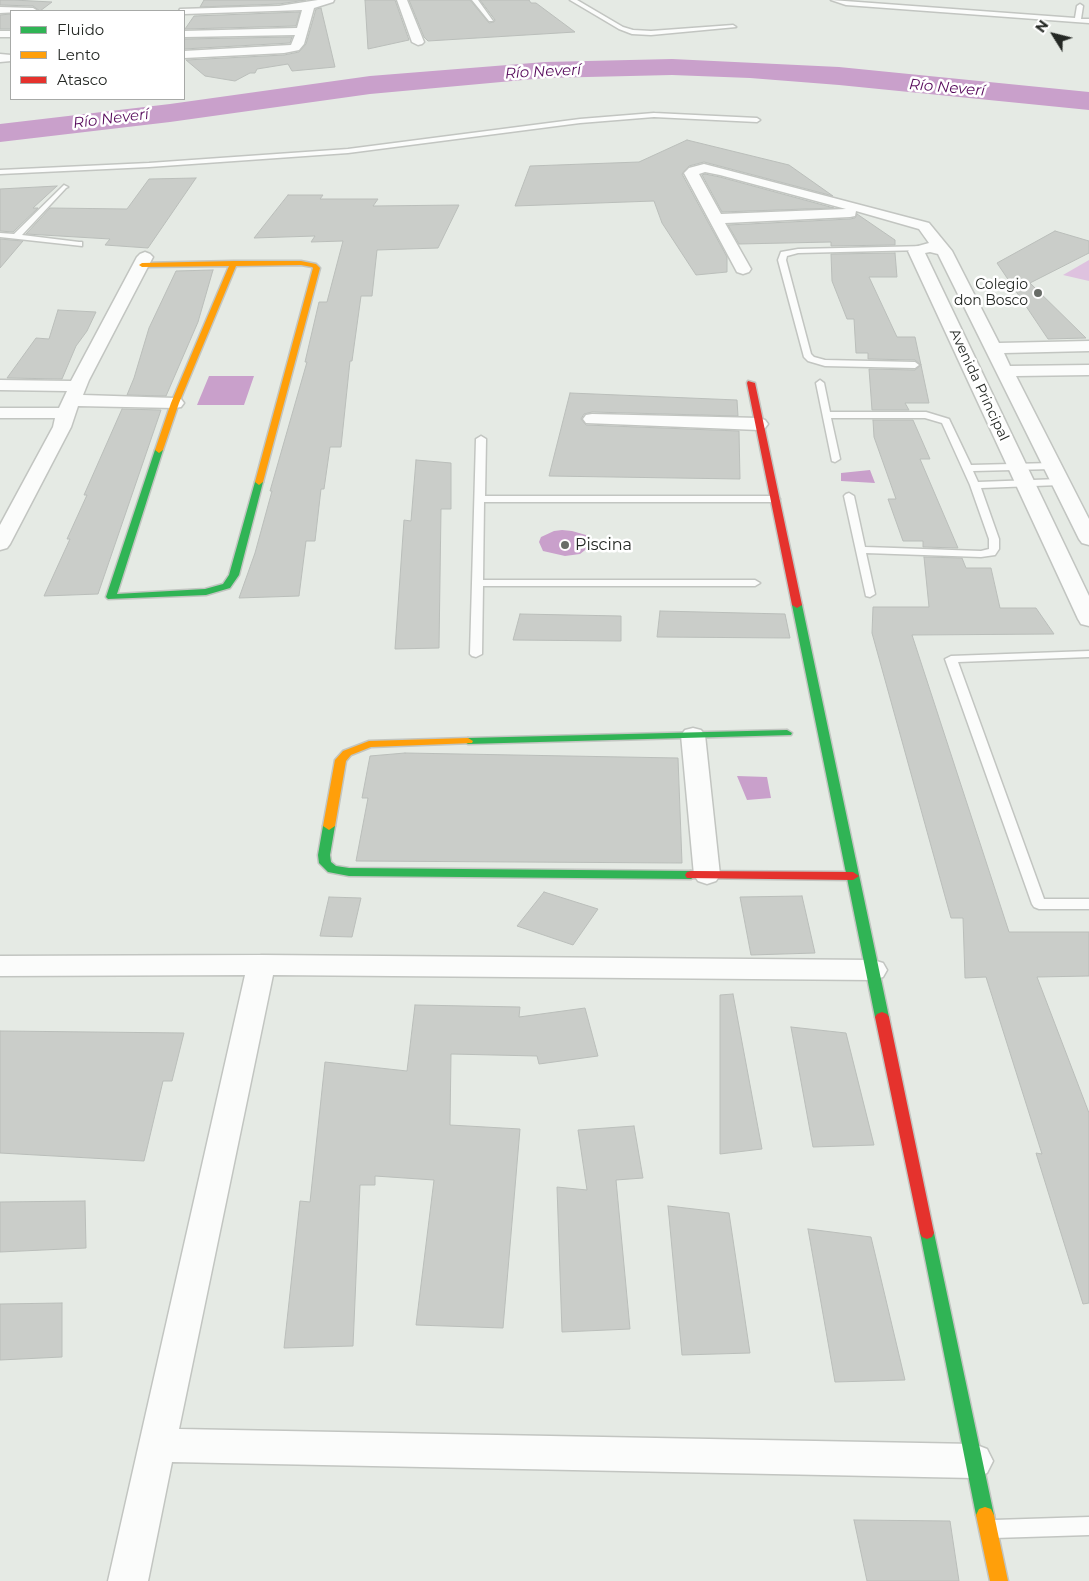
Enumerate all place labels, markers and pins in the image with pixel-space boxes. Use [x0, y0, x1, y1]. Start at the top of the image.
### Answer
place label: Colegio don Bosco [954, 277, 1028, 310]
marker: Colegio don Bosco [1032, 287, 1044, 299]
place label: Piscina [575, 535, 632, 555]
marker: Piscina [559, 539, 571, 551]

